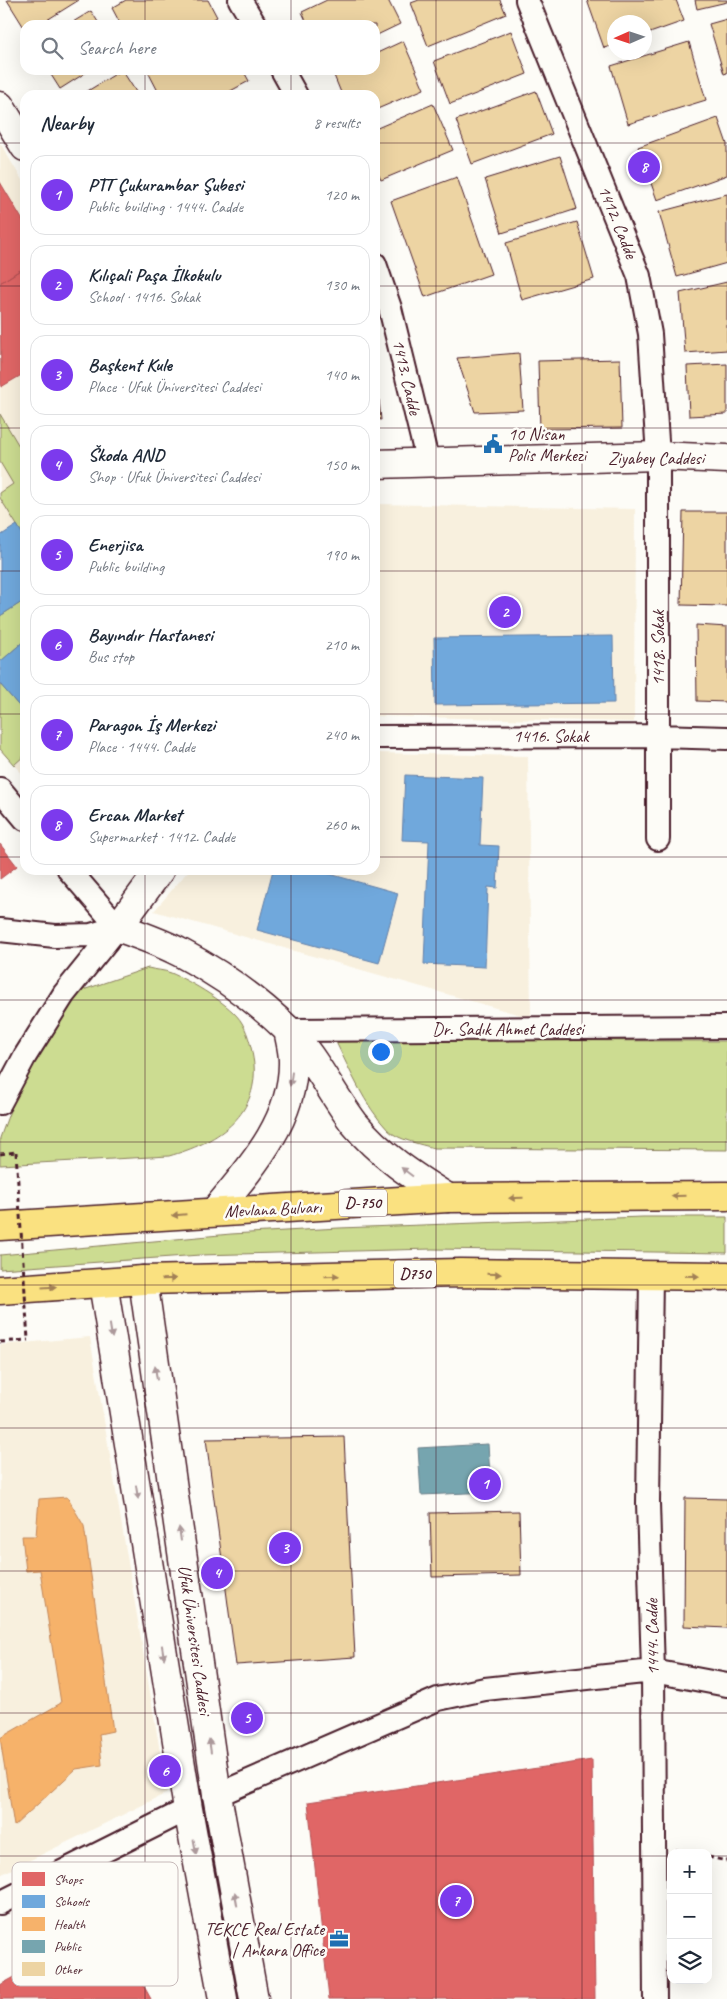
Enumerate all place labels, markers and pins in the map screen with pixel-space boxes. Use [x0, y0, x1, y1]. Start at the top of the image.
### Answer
pin: 8 [628, 148, 660, 186]
place label: 10 Nisan Polis Merkezi [508, 423, 589, 466]
public building icon: 10 Nisan Polis Merkezi [482, 433, 504, 455]
pin: 2 [489, 593, 521, 631]
pin: 1 [469, 1465, 501, 1503]
pin: 3 [269, 1529, 301, 1567]
pin: 4 [201, 1554, 233, 1592]
pin: 5 [231, 1699, 263, 1737]
pin: 6 [149, 1752, 181, 1790]
pin: 7 [440, 1882, 472, 1920]
place label: TEKCE Real Estate | Ankara Office [205, 1918, 325, 1961]
office icon: TEKCE Real Estate | Ankara Office [328, 1928, 350, 1950]

